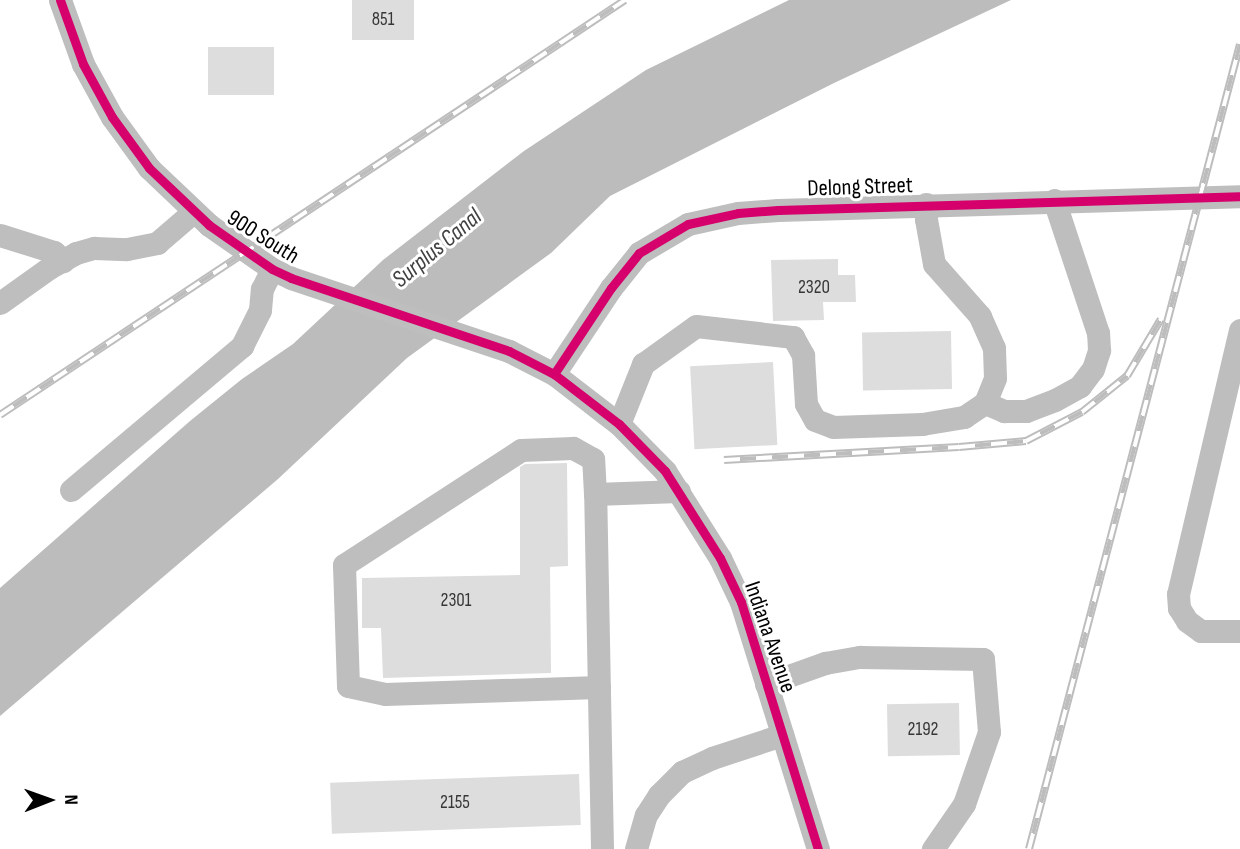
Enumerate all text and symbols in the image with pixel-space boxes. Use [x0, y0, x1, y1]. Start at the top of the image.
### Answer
house number: 851 [372, 9, 394, 31]
street label: Delong Street [807, 171, 913, 203]
water label: Surplus Canal [386, 202, 488, 294]
street label: 900 South [222, 204, 304, 270]
house number: 2320 [798, 277, 830, 299]
street label: Indiana Avenue [738, 578, 802, 696]
house number: 2301 [441, 590, 471, 612]
house number: 2192 [908, 719, 938, 741]
north arrow [14, 765, 84, 835]
house number: 2155 [440, 792, 470, 814]
text: N [59, 794, 82, 805]

